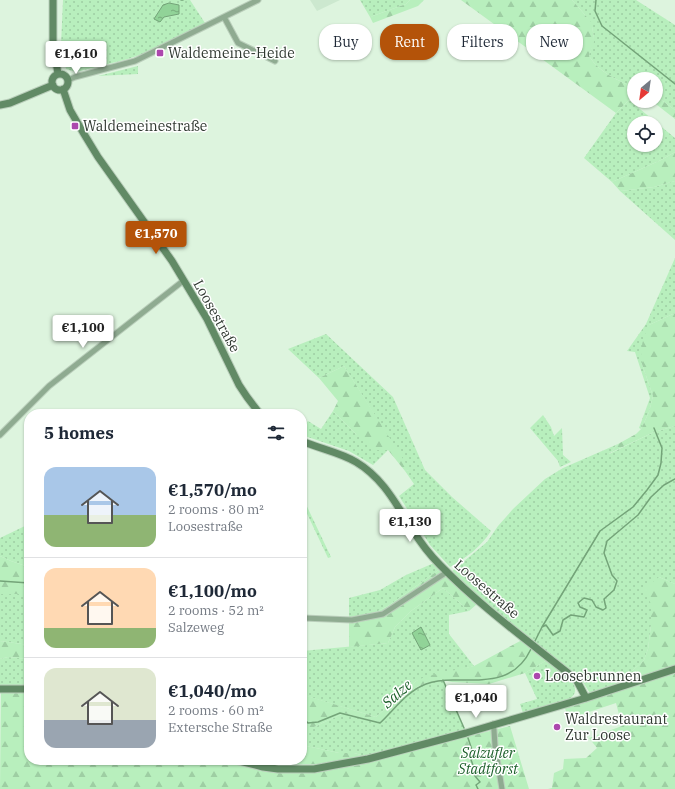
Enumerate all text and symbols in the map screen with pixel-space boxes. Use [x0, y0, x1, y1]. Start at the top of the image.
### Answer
chip: Buy [319, 24, 372, 60]
chip: Rent [380, 24, 439, 60]
chip: Filters [447, 24, 518, 60]
chip: New [526, 24, 583, 60]
pin: €1,610 [43, 41, 109, 75]
place label: Waldemeine-Heide [168, 44, 295, 62]
text: €1,610 [55, 45, 97, 62]
marker: Waldemeine-Heide [155, 48, 165, 58]
north arrow [627, 72, 663, 108]
map controls [627, 72, 663, 152]
button: locate [627, 116, 663, 152]
place label: Waldemeinestraße [83, 117, 207, 135]
marker: Waldemeinestraße [70, 121, 80, 131]
pin: €1,570 [123, 221, 189, 255]
text: €1,570 [135, 225, 177, 242]
street label: Loosestraße [190, 276, 244, 356]
pin: €1,100 [50, 315, 116, 349]
text: €1,100 [62, 319, 104, 336]
text: 5 homes [44, 422, 114, 444]
icon: filters [265, 422, 287, 444]
text: €1,570/mo [168, 479, 257, 501]
icon: home [76, 483, 124, 531]
text: 2 rooms · 80 m² [168, 501, 264, 518]
pin: €1,130 [377, 509, 443, 543]
text: €1,130 [389, 513, 431, 530]
text: Loosestraße [168, 518, 243, 535]
street label: Loosestraße [451, 556, 523, 622]
text: €1,100/mo [168, 580, 257, 602]
icon: home [76, 584, 124, 632]
text: 2 rooms · 52 m² [168, 602, 264, 619]
text: Salzeweg [168, 619, 224, 636]
place label: Loosebrunnen [545, 667, 641, 685]
marker: Loosebrunnen [532, 671, 542, 681]
water label: Salze [377, 675, 416, 713]
text: €1,040/mo [168, 680, 257, 702]
icon: home [76, 684, 124, 732]
pin: €1,040 [443, 685, 509, 719]
text: €1,040 [455, 689, 497, 706]
text: 2 rooms · 60 m² [168, 702, 264, 719]
place label: Waldrestaurant Zur Loose [565, 710, 667, 744]
text: Extersche Straße [168, 719, 272, 736]
marker: Waldrestaurant Zur Loose [552, 722, 562, 732]
park label: Salzufler Stadtforst [457, 744, 519, 778]

